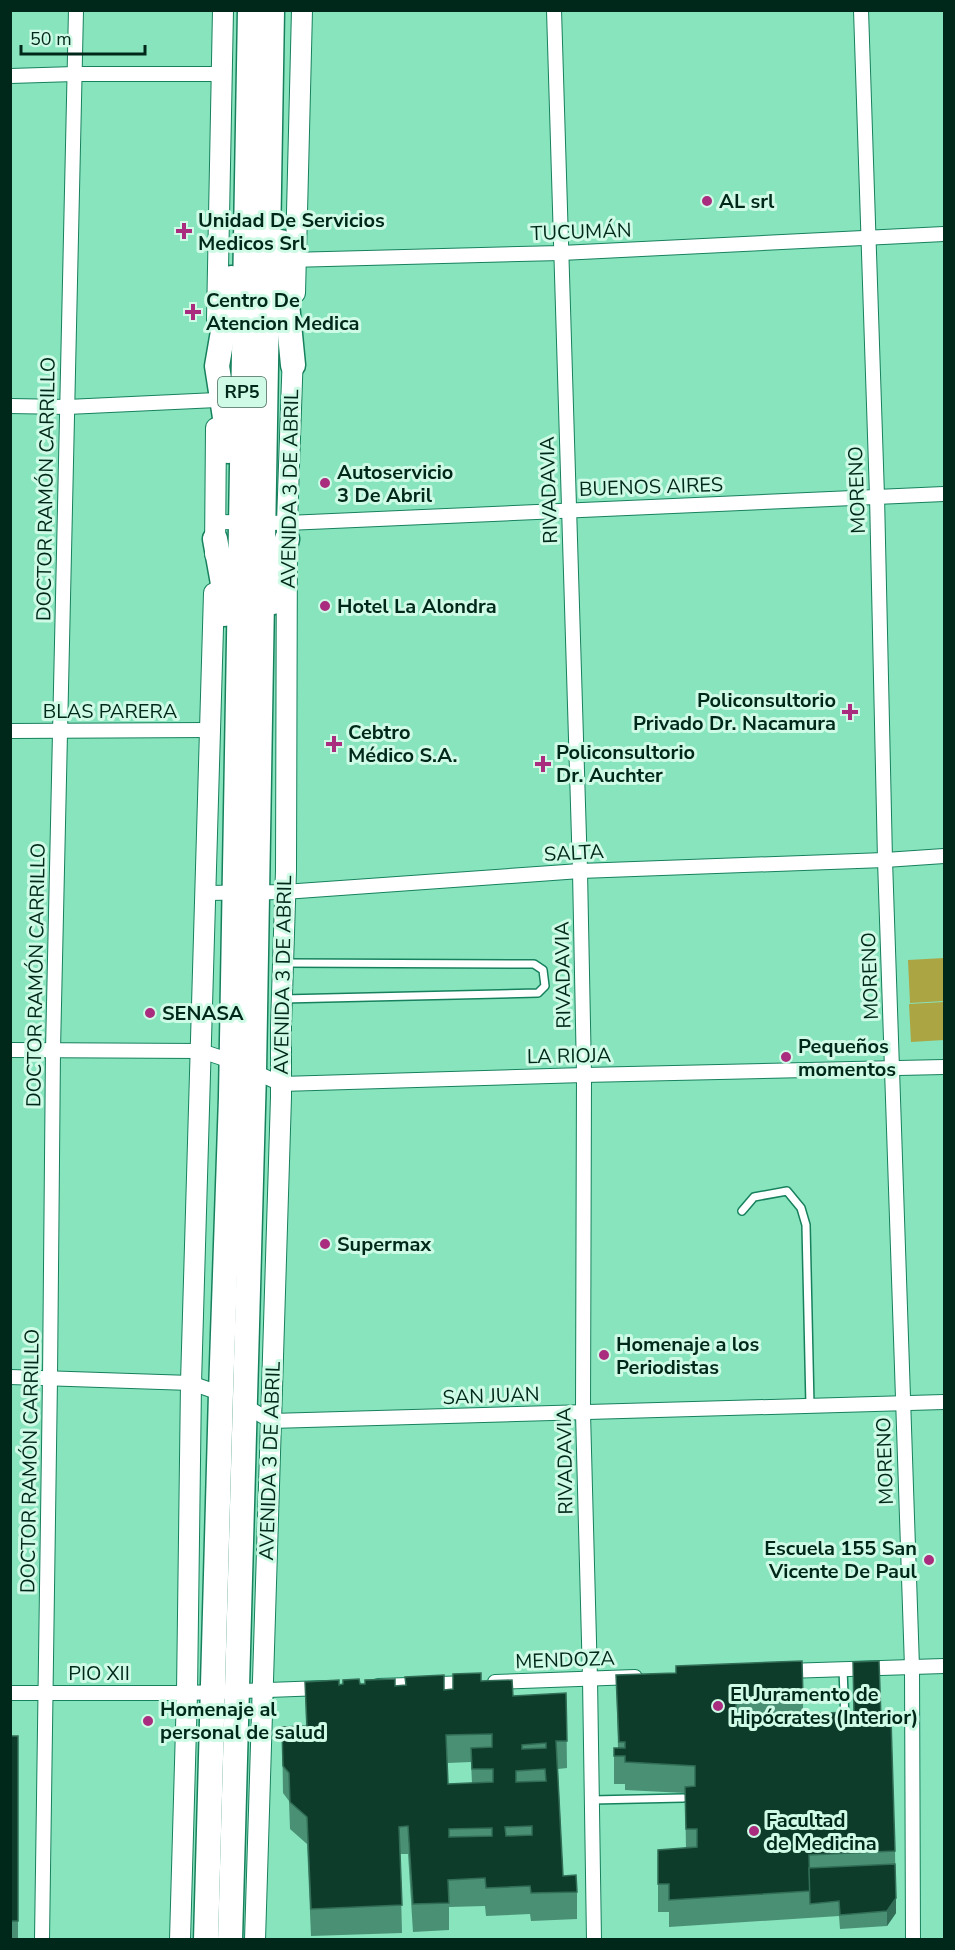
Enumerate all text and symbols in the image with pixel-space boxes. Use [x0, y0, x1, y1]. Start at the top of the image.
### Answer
scale bar [21, 18, 146, 56]
text: 50 m [30, 27, 72, 51]
place label: AL srl [719, 188, 775, 215]
marker: AL srl [700, 194, 714, 208]
place label: Unidad De Servicios Medicos Srl [198, 207, 385, 257]
street label: TUCUMÁN [530, 217, 632, 247]
marker: Unidad De Servicios Medicos Srl [175, 222, 193, 240]
place label: Centro De Atencion Medica [206, 287, 359, 337]
marker: Centro De Atencion Medica [184, 303, 202, 321]
street label: DOCTOR RAMÓN CARRILLO [30, 357, 62, 621]
road number: RP5 [218, 377, 266, 407]
street label: AVENIDA 3 DE ABRIL [275, 389, 305, 589]
street label: RIVADAVIA [534, 435, 564, 544]
street label: MORENO [842, 446, 872, 534]
place label: Autoservicio 3 De Abril [337, 459, 453, 509]
street label: BUENOS AIRES [578, 471, 724, 503]
marker: Autoservicio 3 De Abril [318, 476, 332, 490]
place label: Hotel La Alondra [337, 593, 497, 620]
marker: Hotel La Alondra [318, 599, 332, 613]
place label: Policonsultorio Privado Dr. Nacamura [633, 687, 836, 737]
street label: BLAS PARERA [43, 698, 178, 725]
marker: Policonsultorio Privado Dr. Nacamura [841, 703, 859, 721]
place label: Cebtro Médico S.A. [348, 719, 457, 769]
marker: Cebtro Médico S.A. [325, 735, 343, 753]
place label: Policonsultorio Dr. Auchter [556, 739, 695, 789]
marker: Policonsultorio Dr. Auchter [534, 755, 552, 773]
street label: SALTA [543, 838, 605, 868]
street label: DOCTOR RAMÓN CARRILLO [20, 843, 52, 1107]
street label: AVENIDA 3 DE ABRIL [268, 875, 298, 1075]
street label: RIVADAVIA [549, 921, 577, 1029]
street label: MORENO [855, 932, 885, 1020]
place label: SENASA [162, 1000, 244, 1027]
marker: SENASA [143, 1006, 157, 1020]
place label: Pequeños momentos [798, 1033, 896, 1083]
street label: LA RIOJA [527, 1042, 612, 1070]
marker: Pequeños momentos [779, 1050, 793, 1064]
place label: Supermax [337, 1231, 432, 1258]
marker: Supermax [318, 1237, 332, 1251]
street label: DOCTOR RAMÓN CARRILLO [14, 1329, 46, 1593]
place label: Homenaje a los Periodistas [616, 1331, 760, 1381]
marker: Homenaje a los Periodistas [597, 1348, 611, 1362]
street label: AVENIDA 3 DE ABRIL [253, 1361, 287, 1561]
street label: SAN JUAN [442, 1381, 540, 1411]
street label: RIVADAVIA [551, 1407, 579, 1515]
street label: MORENO [870, 1417, 900, 1505]
place label: Escuela 155 San Vicente De Paul [764, 1535, 918, 1585]
marker: Escuela 155 San Vicente De Paul [922, 1553, 936, 1567]
street label: MENDOZA [515, 1645, 616, 1675]
street label: PIO XII [68, 1660, 130, 1687]
place label: El Juramento de Hipócrates (Interior) [730, 1681, 918, 1731]
place label: Homenaje al personal de salud [160, 1696, 325, 1746]
marker: El Juramento de Hipócrates (Interior) [711, 1699, 725, 1713]
marker: Homenaje al personal de salud [141, 1714, 155, 1728]
place label: Facultad de Medicina [766, 1807, 877, 1857]
marker: Facultad de Medicina [747, 1824, 761, 1838]

